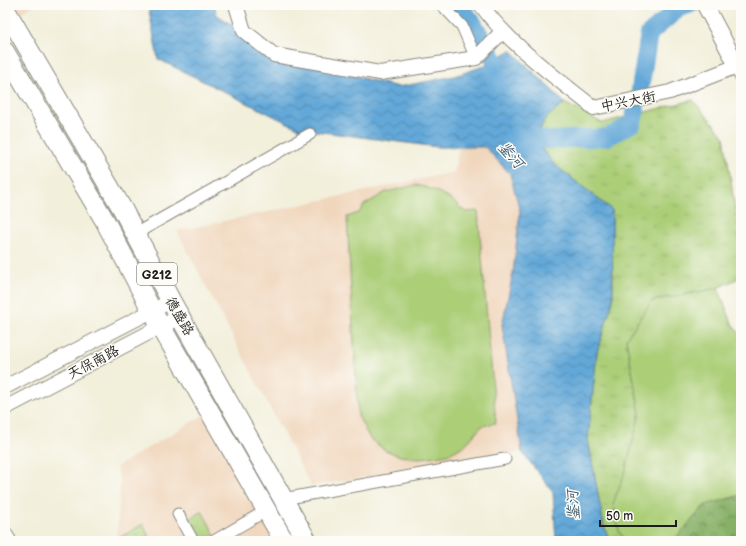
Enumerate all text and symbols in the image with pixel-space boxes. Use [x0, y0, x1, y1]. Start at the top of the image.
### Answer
street label: 中兴大街 [599, 88, 657, 115]
water label: 鉴河 [494, 138, 530, 175]
road number: G212 [137, 263, 177, 285]
street label: 德盛路 [162, 294, 197, 339]
street label: 天保南路 [65, 342, 122, 383]
water label: 鉴河 [563, 487, 584, 520]
scale bar [600, 502, 676, 528]
text: 50 m [606, 509, 633, 524]

